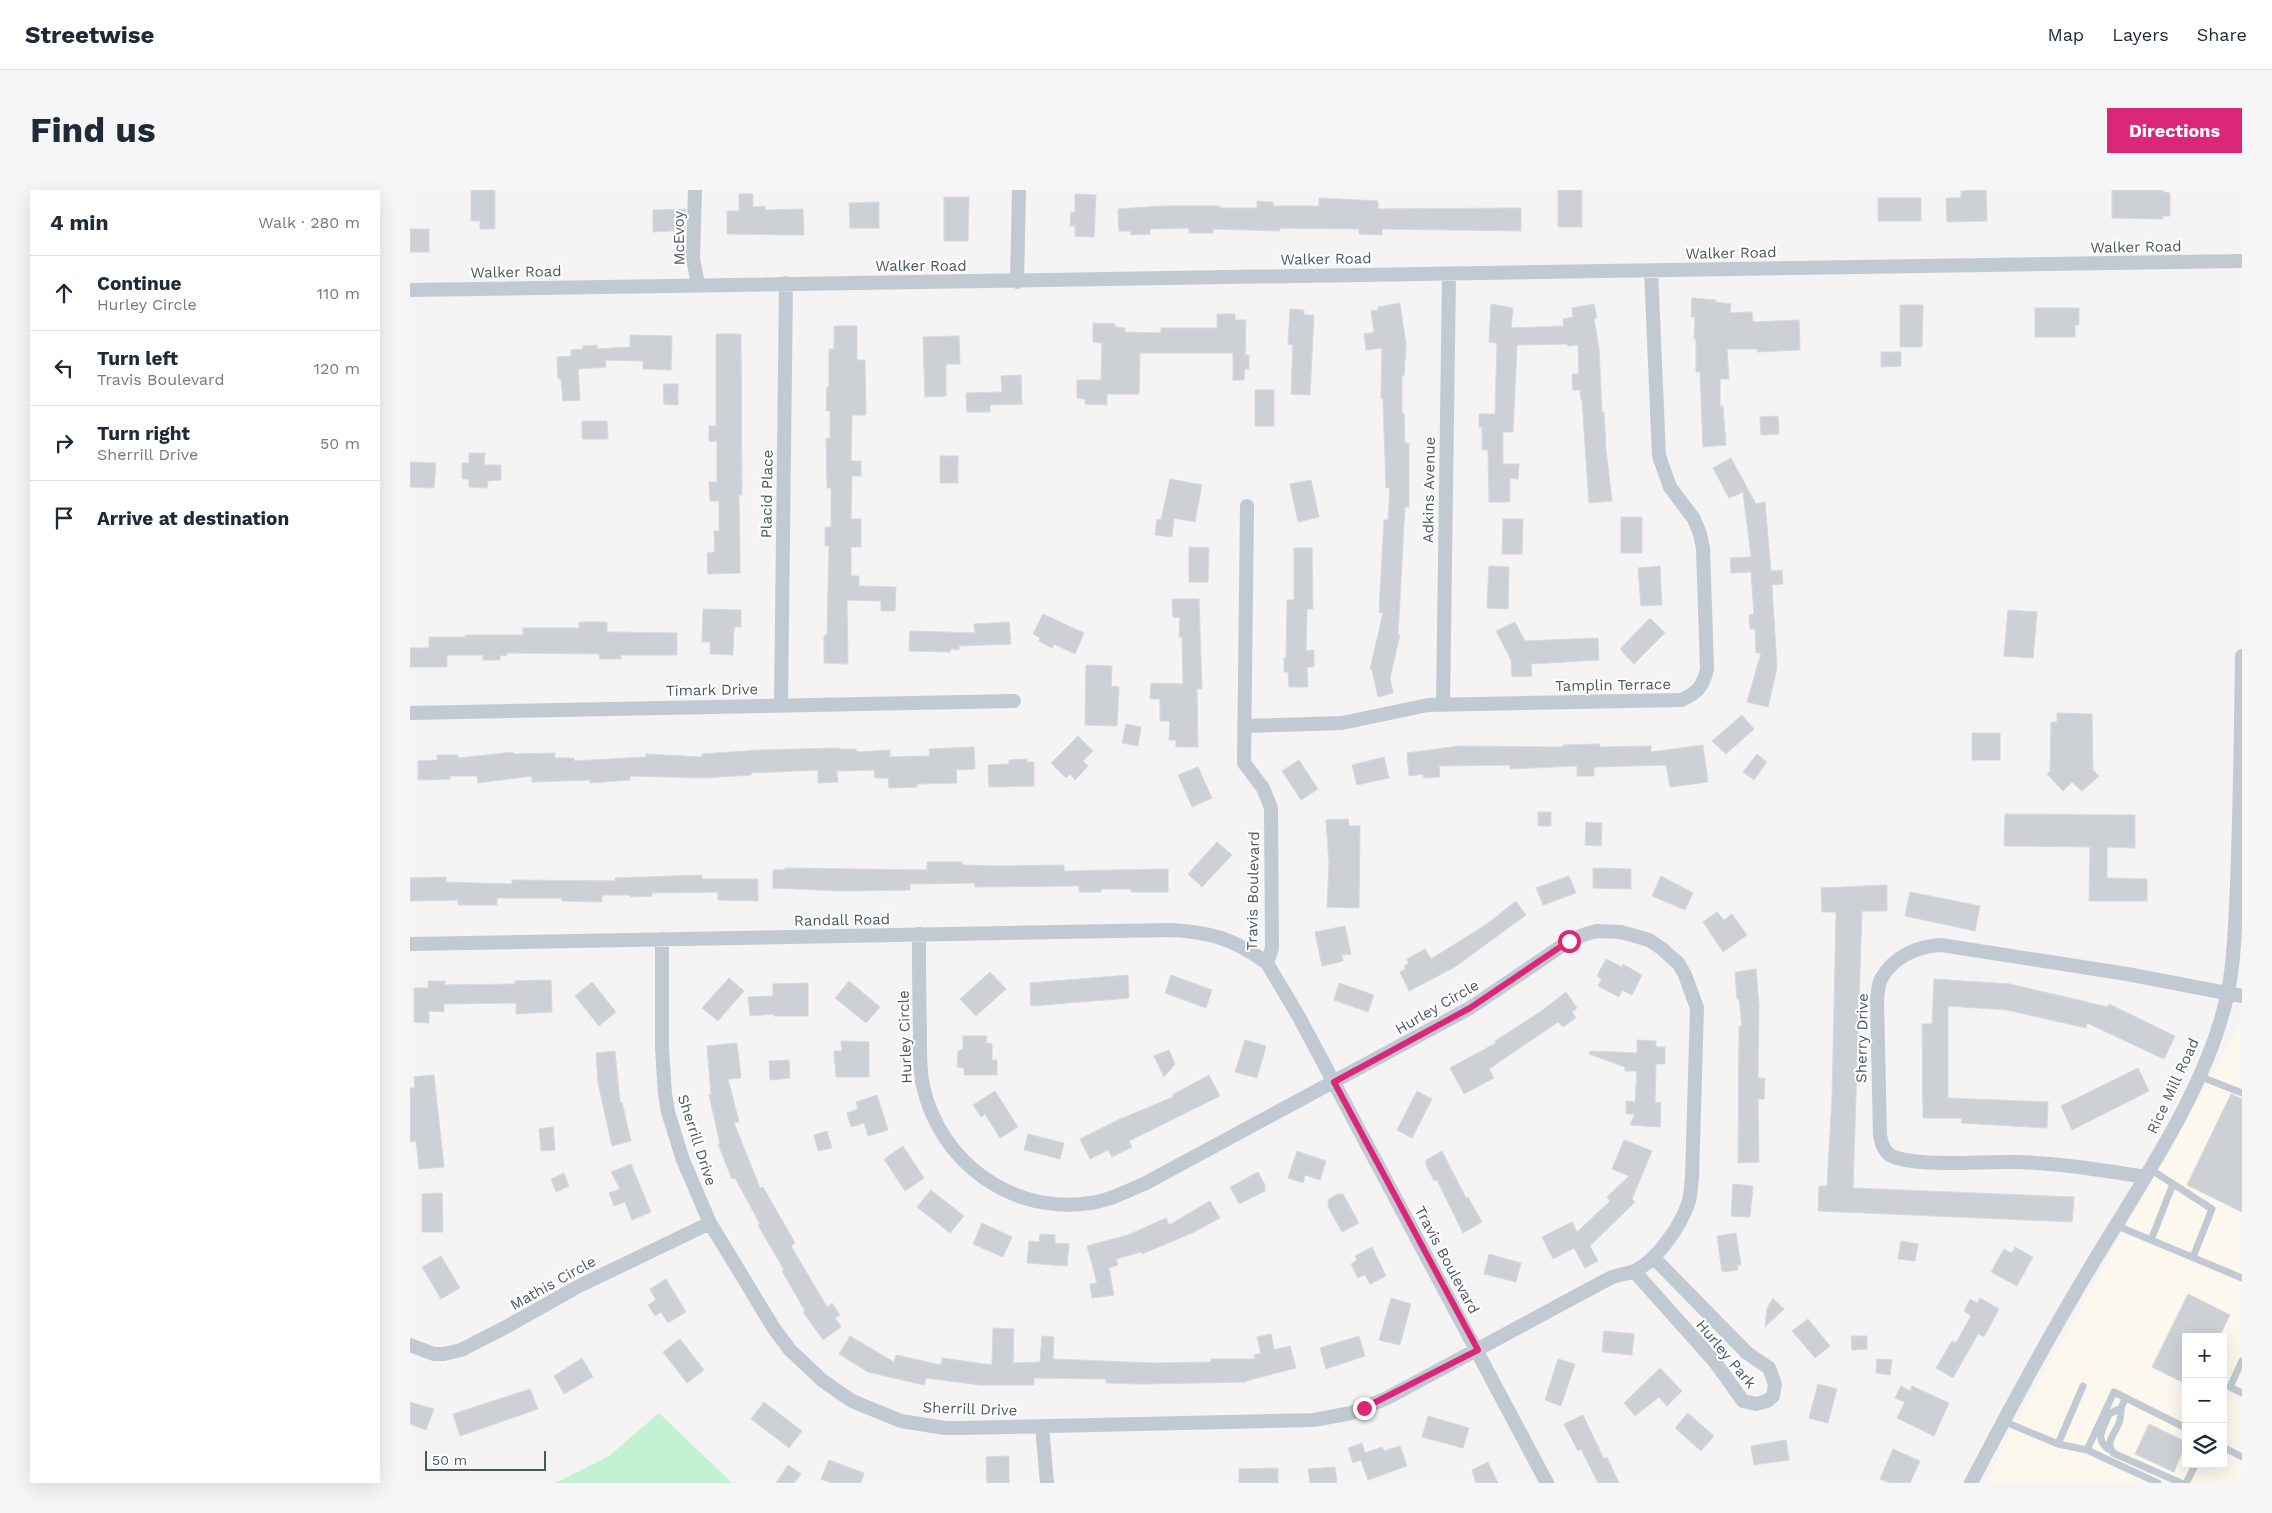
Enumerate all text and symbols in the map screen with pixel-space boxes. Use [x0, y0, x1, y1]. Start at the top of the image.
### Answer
text: Streetwise [25, 21, 154, 49]
text: Map [2047, 24, 2084, 45]
text: Layers [2112, 24, 2169, 45]
text: Share [2197, 24, 2247, 45]
button: Directions [2107, 108, 2242, 153]
text: Find us [30, 109, 156, 151]
text: 4 min [50, 210, 108, 235]
street label: McEvoy [670, 210, 688, 265]
text: Walk · 280 m [258, 213, 360, 232]
street label: Walker Road [2090, 237, 2182, 257]
street label: Walker Road [1685, 243, 1777, 263]
street label: Walker Road [1280, 249, 1372, 269]
street label: Walker Road [875, 257, 967, 275]
street label: Walker Road [470, 262, 562, 282]
text: Continue [97, 272, 181, 295]
icon: ahead [50, 279, 78, 307]
text: 110 m [317, 284, 360, 303]
text: Hurley Circle [97, 295, 197, 314]
text: Turn left [97, 347, 178, 370]
icon: left [50, 354, 78, 382]
text: 120 m [314, 359, 360, 378]
text: Travis Boulevard [97, 370, 224, 389]
text: Turn right [97, 422, 190, 445]
icon: right [50, 429, 78, 457]
text: 50 m [320, 434, 360, 453]
street label: Adkins Avenue [1419, 437, 1439, 543]
text: Sherrill Drive [97, 445, 198, 464]
street label: Placid Place [757, 450, 777, 538]
icon: arrive [50, 504, 78, 532]
text: Arrive at destination [97, 507, 289, 530]
street label: Tamplin Terrace [1555, 675, 1671, 695]
street label: Timark Drive [666, 680, 758, 700]
street label: Travis Boulevard [1243, 831, 1263, 951]
street label: Randall Road [794, 910, 890, 930]
route start [1558, 930, 1581, 953]
street label: Hurley Circle [1392, 976, 1482, 1038]
street label: Hurley Circle [894, 990, 916, 1084]
street label: Sherry Drive [1852, 993, 1872, 1083]
street label: Rice Mill Road [2143, 1035, 2203, 1137]
street label: Sherrill Drive [674, 1092, 720, 1188]
street label: Travis Boulevard [1411, 1203, 1483, 1317]
street label: Mathis Circle [507, 1252, 599, 1314]
street label: Hurley Park [1692, 1316, 1760, 1392]
map controls [2182, 1333, 2227, 1468]
button: + [2182, 1333, 2227, 1378]
button: − [2182, 1378, 2227, 1423]
route end [1353, 1397, 1376, 1420]
street label: Sherrill Drive [922, 1398, 1018, 1420]
button: layers [2182, 1423, 2227, 1468]
scale bar [425, 1448, 546, 1471]
text: 50 m [432, 1452, 467, 1468]

